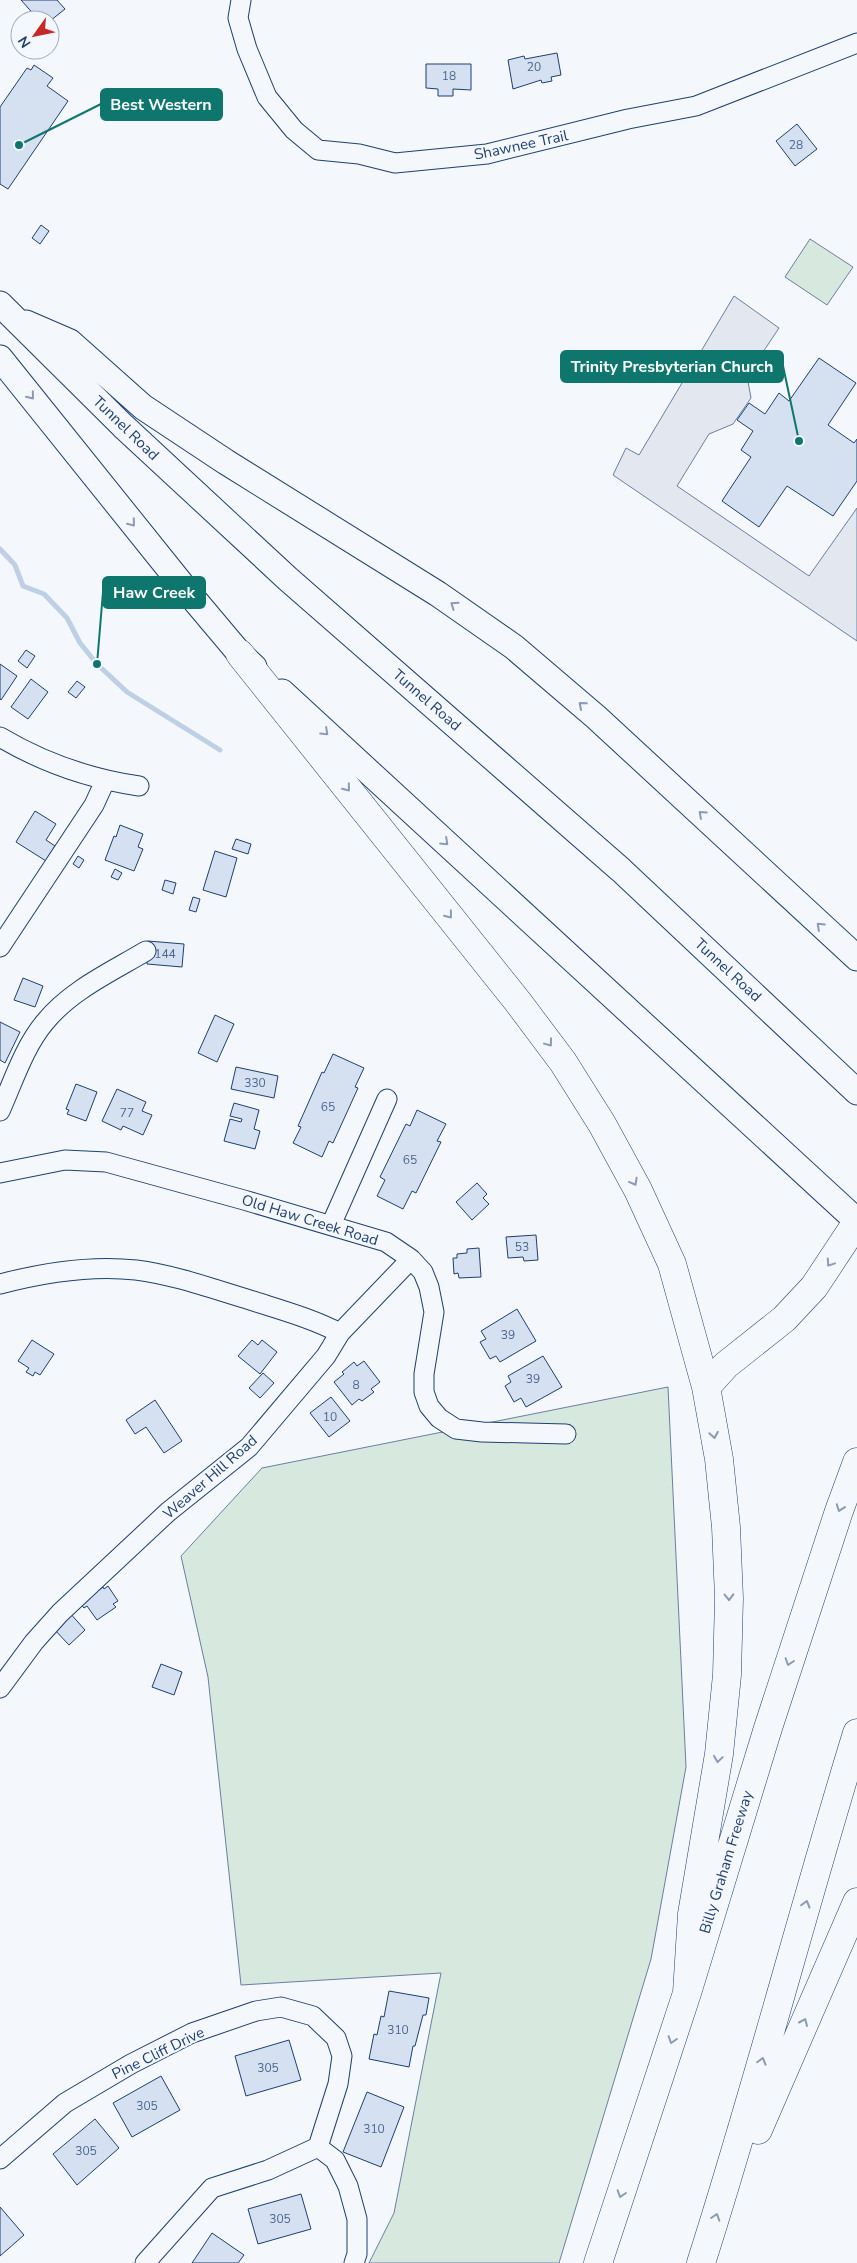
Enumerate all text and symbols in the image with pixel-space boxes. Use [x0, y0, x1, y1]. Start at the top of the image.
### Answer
north arrow [10, 10, 60, 60]
text: N [14, 32, 35, 51]
house number: 20 [527, 59, 541, 75]
house number: 18 [442, 68, 456, 84]
callout: Best Western [101, 89, 222, 120]
text: Best Western [110, 94, 212, 116]
street label: Shawnee Trail [472, 125, 570, 165]
house number: 28 [789, 137, 803, 153]
callout: Trinity Presbyterian Church [561, 351, 783, 382]
text: Trinity Presbyterian Church [571, 356, 773, 378]
one-way arrow [25, 391, 34, 400]
street label: Tunnel Road [89, 391, 163, 465]
one-way arrow [127, 517, 135, 526]
callout: Haw Creek [103, 577, 205, 608]
text: Haw Creek [113, 582, 195, 604]
one-way arrow [450, 602, 459, 611]
street label: Tunnel Road [389, 665, 465, 735]
one-way arrow [578, 702, 587, 711]
one-way arrow [319, 726, 328, 735]
one-way arrow [342, 782, 350, 791]
one-way arrow [698, 811, 707, 820]
one-way arrow [439, 836, 448, 845]
one-way arrow [443, 909, 451, 918]
one-way arrow [817, 923, 826, 932]
street label: Tunnel Road [690, 934, 766, 1006]
house number: 144 [154, 946, 176, 962]
one-way arrow [543, 1037, 552, 1047]
house number: 330 [244, 1075, 266, 1091]
house number: 65 [321, 1099, 335, 1115]
house number: 77 [120, 1105, 134, 1121]
house number: 65 [403, 1152, 417, 1168]
one-way arrow [627, 1176, 637, 1185]
street label: Old Haw Creek Road [239, 1190, 381, 1250]
house number: 53 [515, 1239, 529, 1255]
one-way arrow [827, 1257, 836, 1267]
house number: 39 [501, 1327, 515, 1343]
house number: 39 [526, 1371, 540, 1387]
house number: 8 [352, 1377, 360, 1393]
house number: 10 [323, 1409, 337, 1425]
street label: Weaver Hill Road [159, 1430, 261, 1524]
one-way arrow [709, 1430, 719, 1439]
one-way arrow [836, 1503, 846, 1511]
one-way arrow [723, 1593, 734, 1601]
one-way arrow [785, 1657, 795, 1666]
one-way arrow [714, 1754, 724, 1763]
street label: Billy Graham Freeway [695, 1788, 757, 1936]
one-way arrow [800, 1901, 810, 1909]
one-way arrow [797, 2018, 808, 2027]
street label: Pine Cliff Drive [108, 2022, 208, 2084]
house number: 310 [387, 2022, 409, 2038]
one-way arrow [668, 2035, 678, 2043]
one-way arrow [756, 2057, 766, 2065]
house number: 305 [257, 2060, 279, 2076]
house number: 305 [136, 2098, 158, 2114]
house number: 310 [363, 2121, 385, 2137]
house number: 305 [75, 2143, 97, 2159]
one-way arrow [617, 2189, 627, 2198]
house number: 305 [269, 2211, 291, 2227]
one-way arrow [710, 2213, 720, 2221]

